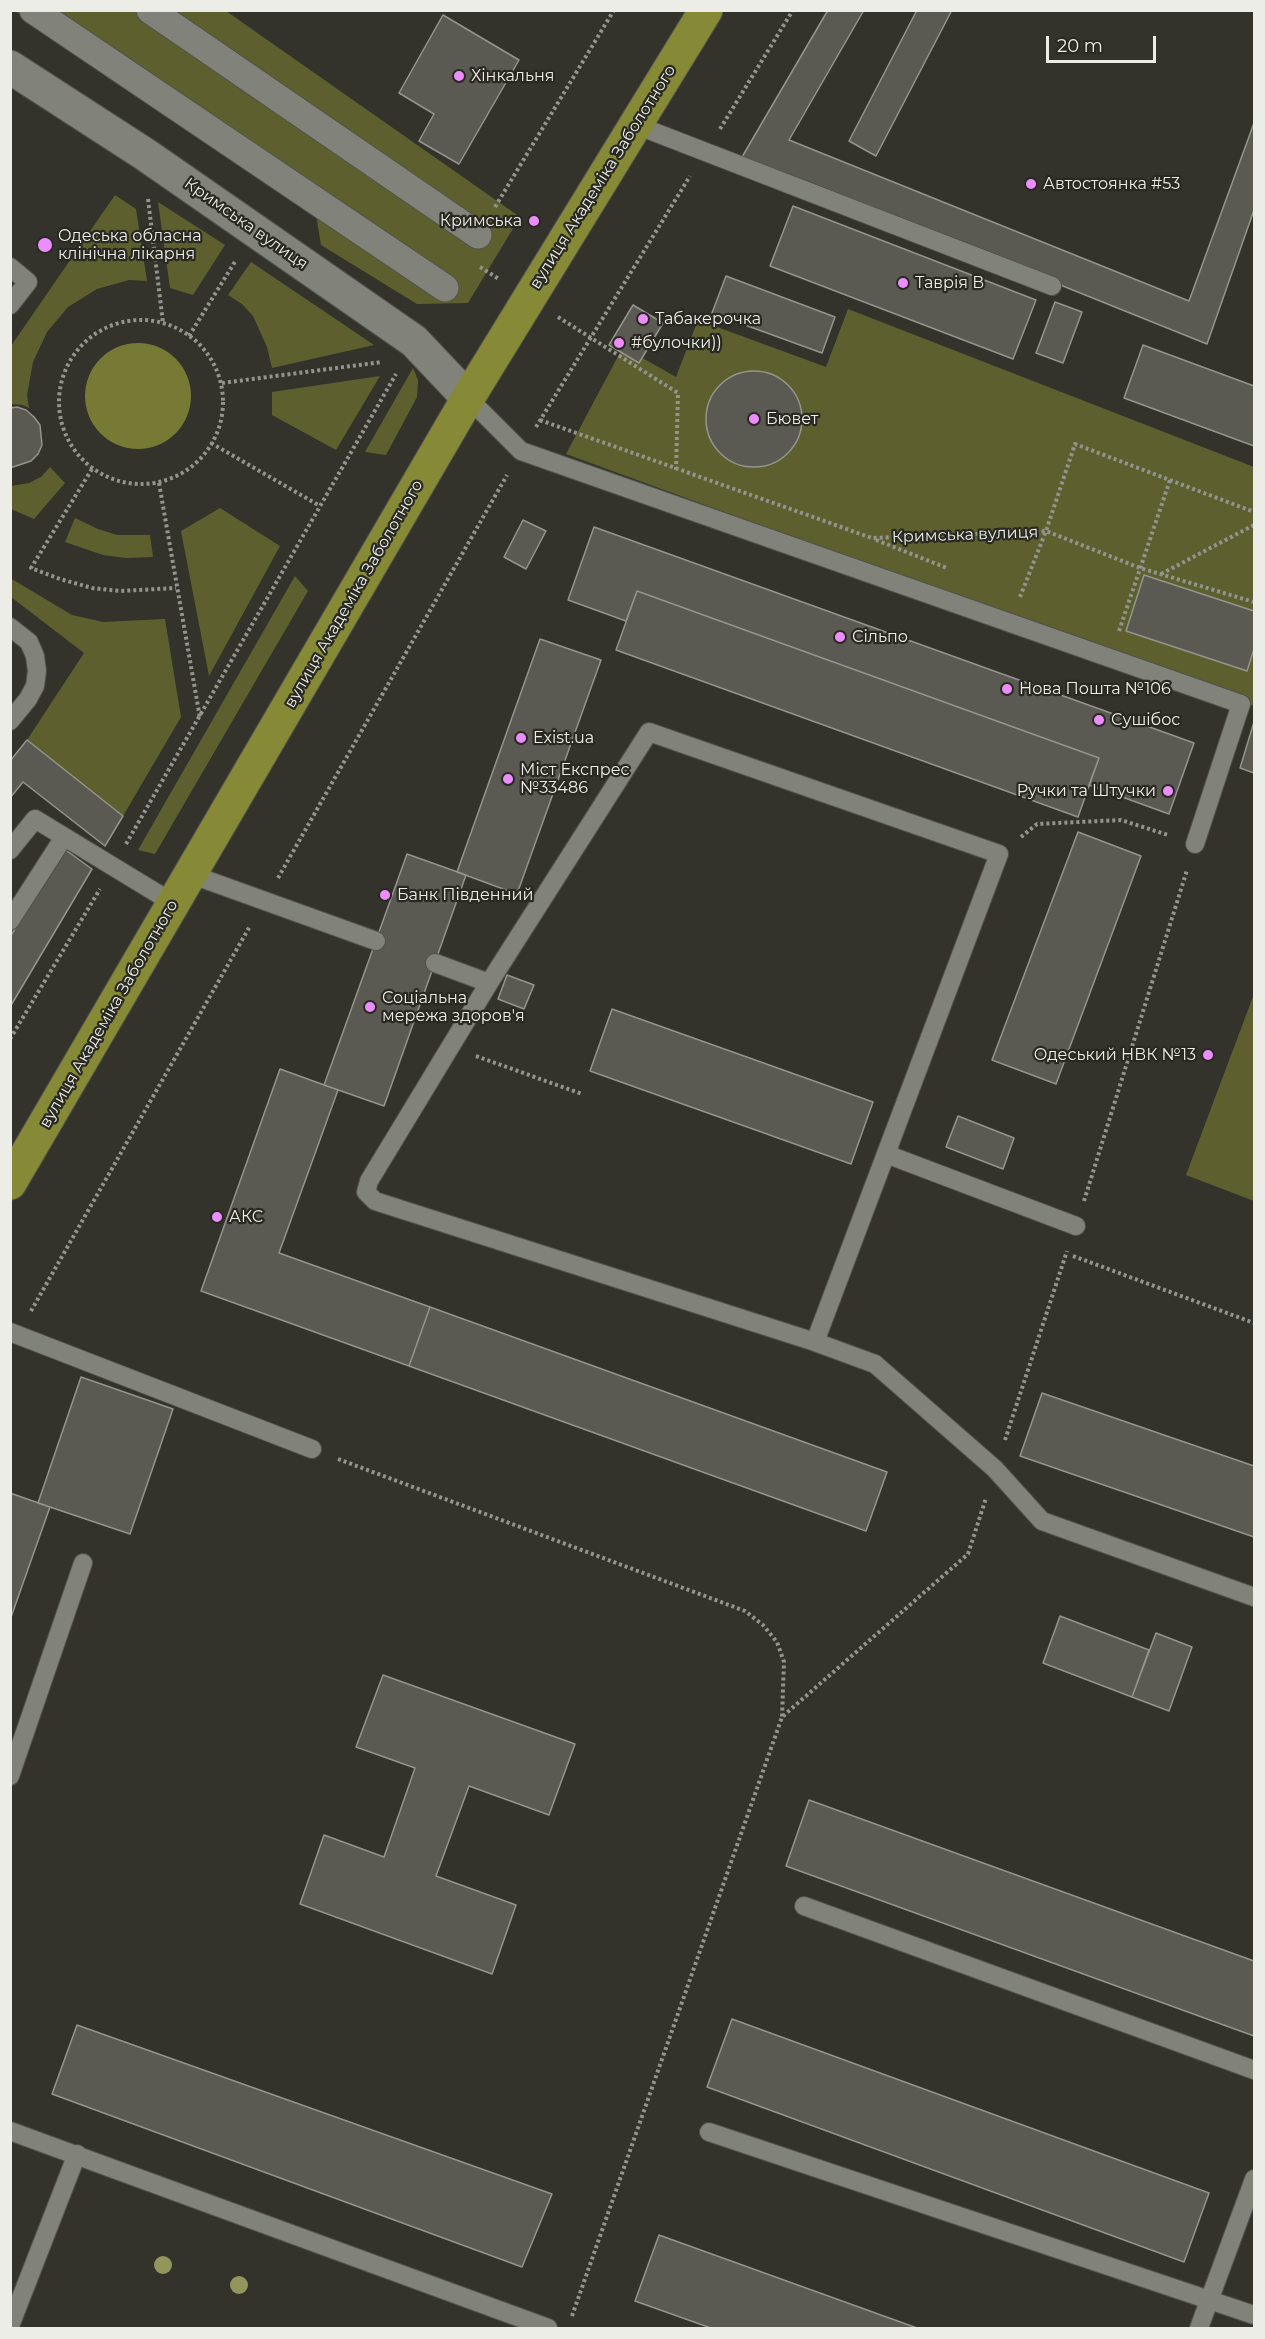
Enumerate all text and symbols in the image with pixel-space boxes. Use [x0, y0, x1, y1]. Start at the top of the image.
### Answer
scale bar [1049, 24, 1158, 62]
text: 20 m [1057, 35, 1103, 57]
street label: вулиця Академіка Заболотного [526, 61, 680, 293]
place label: Хінкальня [471, 66, 554, 86]
marker: Хінкальня [452, 69, 466, 83]
street label: Кримська вулиця [181, 174, 311, 274]
place label: Автостоянка #53 [1043, 174, 1180, 194]
marker: Автостоянка #53 [1024, 177, 1038, 191]
place label: Кримська [440, 211, 522, 231]
marker: Кримська [527, 214, 541, 228]
place label: Одеська обласна клінічна лікарня [58, 226, 202, 264]
marker: Одеська обласна клінічна лікарня [36, 236, 54, 254]
place label: Таврія В [915, 273, 984, 293]
marker: Таврія В [896, 276, 910, 290]
place label: Табакерочка [655, 309, 761, 329]
marker: Табакерочка [636, 312, 650, 326]
place label: #булочки)) [631, 333, 722, 353]
marker: #булочки)) [612, 336, 626, 350]
place label: Бювет [766, 409, 818, 429]
marker: Бювет [747, 412, 761, 426]
street label: вулиця Академіка Заболотного [281, 476, 427, 712]
street label: Кримська вулиця [892, 523, 1038, 547]
place label: Сільпо [852, 627, 908, 647]
marker: Сільпо [833, 630, 847, 644]
place label: Нова Пошта №106 [1019, 679, 1171, 699]
marker: Нова Пошта №106 [1000, 682, 1014, 696]
place label: Сушібос [1111, 710, 1180, 730]
marker: Сушібос [1092, 713, 1106, 727]
place label: Exist.ua [533, 728, 594, 748]
marker: Exist.ua [514, 731, 528, 745]
place label: Міст Експрес №33486 [520, 760, 630, 798]
marker: Міст Експрес №33486 [501, 772, 515, 786]
place label: Ручки та Штучки [1017, 781, 1156, 801]
marker: Ручки та Штучки [1161, 784, 1175, 798]
place label: Банк Південний [397, 885, 533, 905]
marker: Банк Південний [378, 888, 392, 902]
street label: вулиця Академіка Заболотного [36, 896, 182, 1132]
place label: Соціальна мережа здоров'я [382, 988, 525, 1026]
marker: Соціальна мережа здоров'я [363, 1000, 377, 1014]
place label: Одеський НВК №13 [1034, 1045, 1196, 1065]
marker: Одеський НВК №13 [1201, 1048, 1215, 1062]
place label: АКС [229, 1207, 263, 1227]
marker: АКС [210, 1210, 224, 1224]

